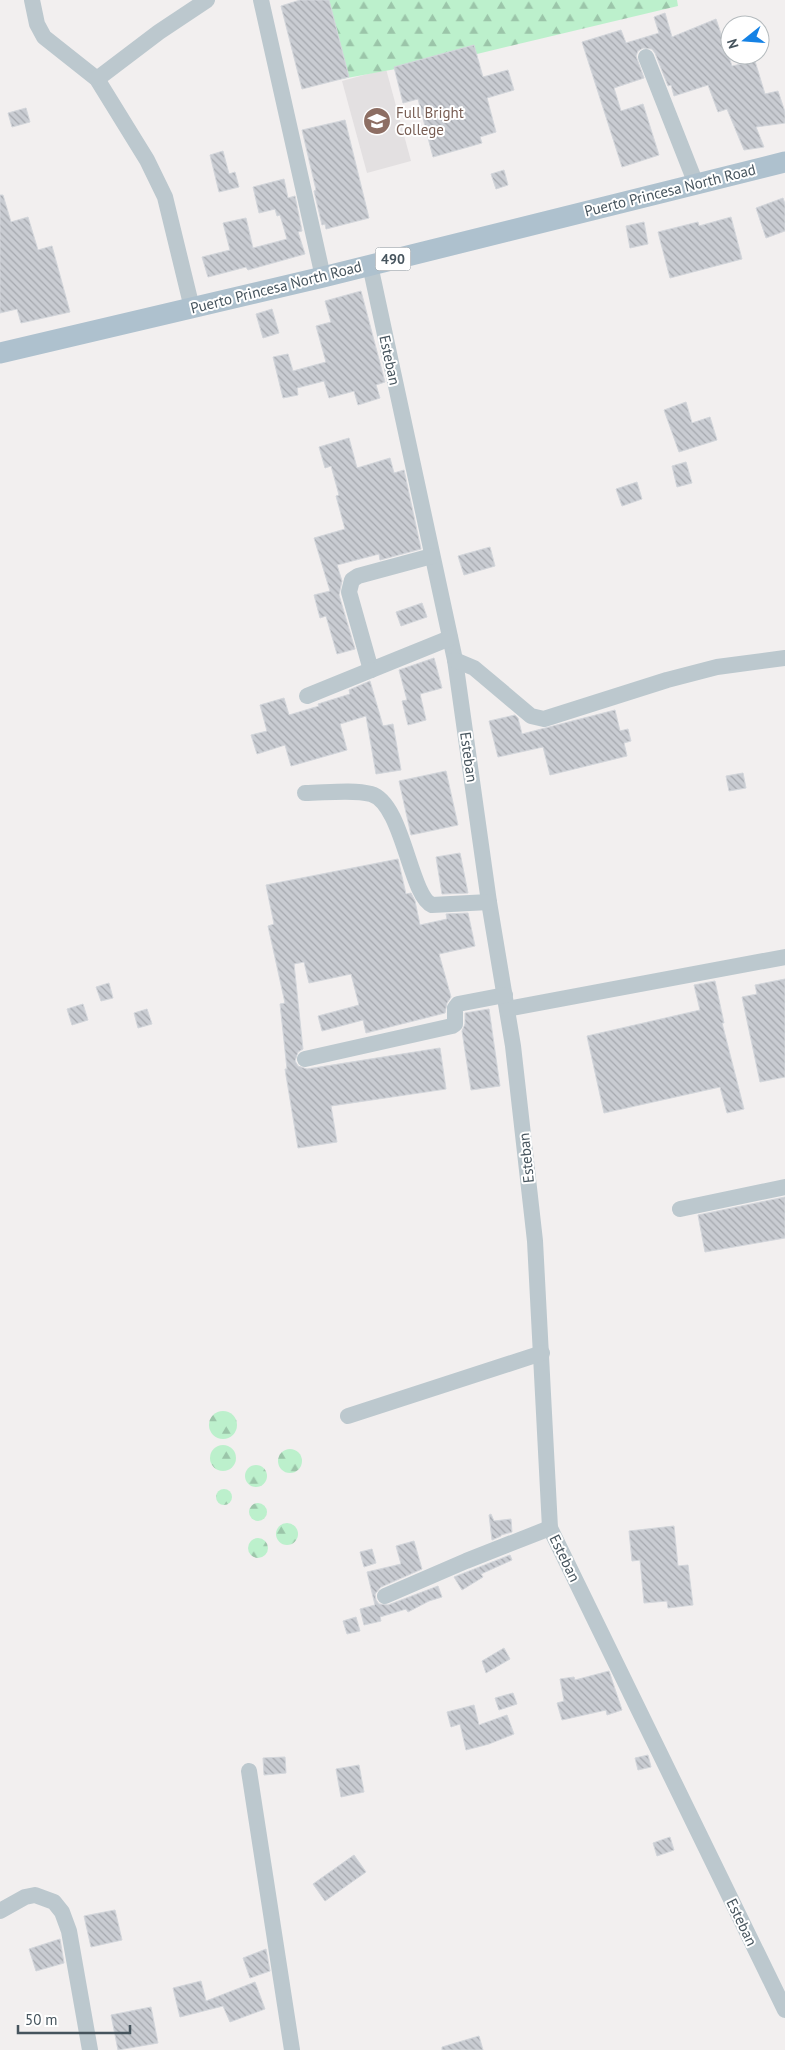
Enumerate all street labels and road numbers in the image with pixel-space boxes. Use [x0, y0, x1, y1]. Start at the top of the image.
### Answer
street label: Puerto Princesa North Road [582, 160, 758, 220]
road number: 490 [376, 248, 410, 270]
street label: Puerto Princesa North Road [188, 257, 364, 317]
street label: Esteban [375, 333, 405, 387]
street label: Esteban [456, 731, 482, 783]
street label: Esteban [514, 1132, 538, 1184]
street label: Esteban [545, 1531, 585, 1585]
street label: Esteban [722, 1895, 762, 1949]

